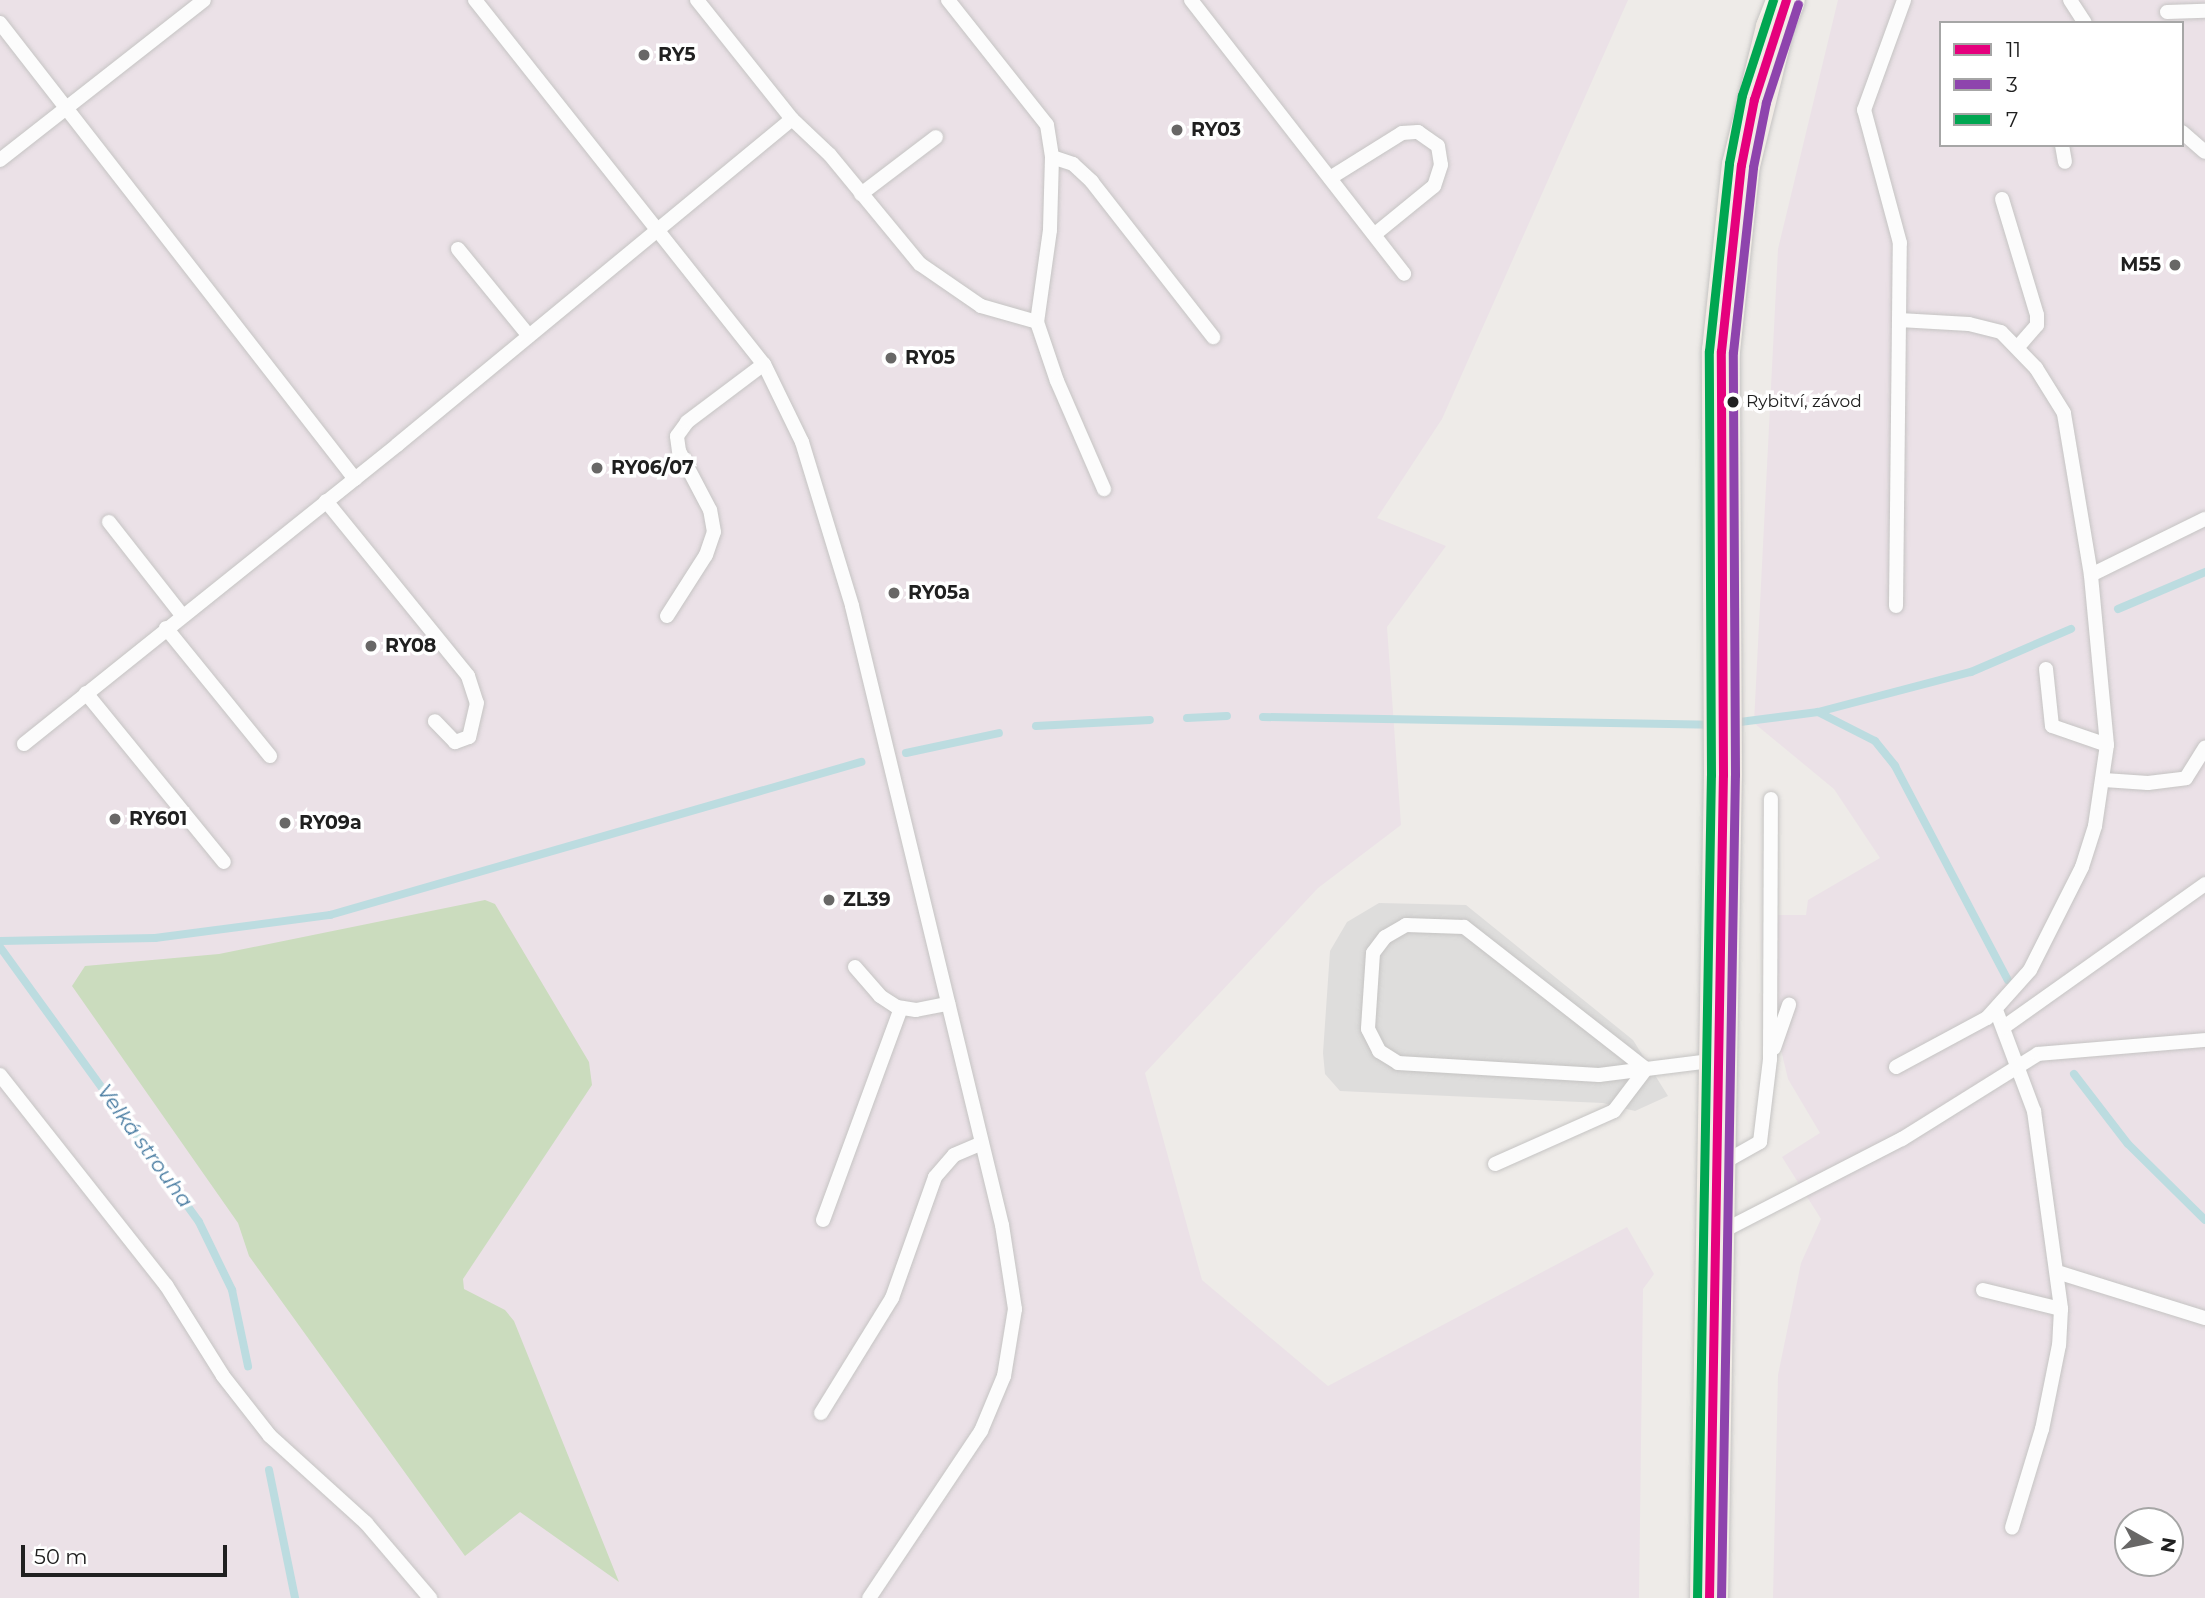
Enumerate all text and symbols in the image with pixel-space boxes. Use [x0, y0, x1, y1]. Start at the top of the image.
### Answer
legend [1939, 21, 2184, 147]
text: 11 [2006, 37, 2021, 62]
place label: RY5 [658, 44, 696, 66]
marker: RY5 [636, 47, 652, 63]
text: 3 [2006, 72, 2018, 97]
text: 7 [2006, 107, 2018, 132]
place label: RY03 [1191, 119, 1241, 141]
marker: RY03 [1169, 122, 1185, 138]
place label: M55 [2120, 254, 2161, 276]
marker: M55 [2167, 257, 2183, 273]
place label: RY05 [905, 347, 955, 369]
marker: RY05 [883, 350, 899, 366]
place label: Rybitví, závod [1746, 392, 1862, 412]
marker: Rybitví, závod [1726, 395, 1740, 409]
place label: RY06/07 [611, 457, 694, 479]
marker: RY06/07 [589, 460, 605, 476]
place label: RY05a [908, 582, 970, 604]
marker: RY05a [886, 585, 902, 601]
place label: RY08 [385, 635, 436, 657]
marker: RY08 [363, 638, 379, 654]
place label: RY601 [129, 808, 187, 830]
marker: RY601 [107, 811, 123, 827]
place label: RY09a [299, 812, 362, 834]
marker: RY09a [277, 815, 293, 831]
place label: ZL39 [843, 889, 891, 911]
marker: ZL39 [821, 892, 837, 908]
water label: Velká strouha [92, 1079, 198, 1213]
north arrow [2114, 1507, 2184, 1577]
scale bar [24, 1532, 231, 1576]
text: N [2156, 1536, 2181, 1554]
text: 50 m [34, 1544, 88, 1569]

